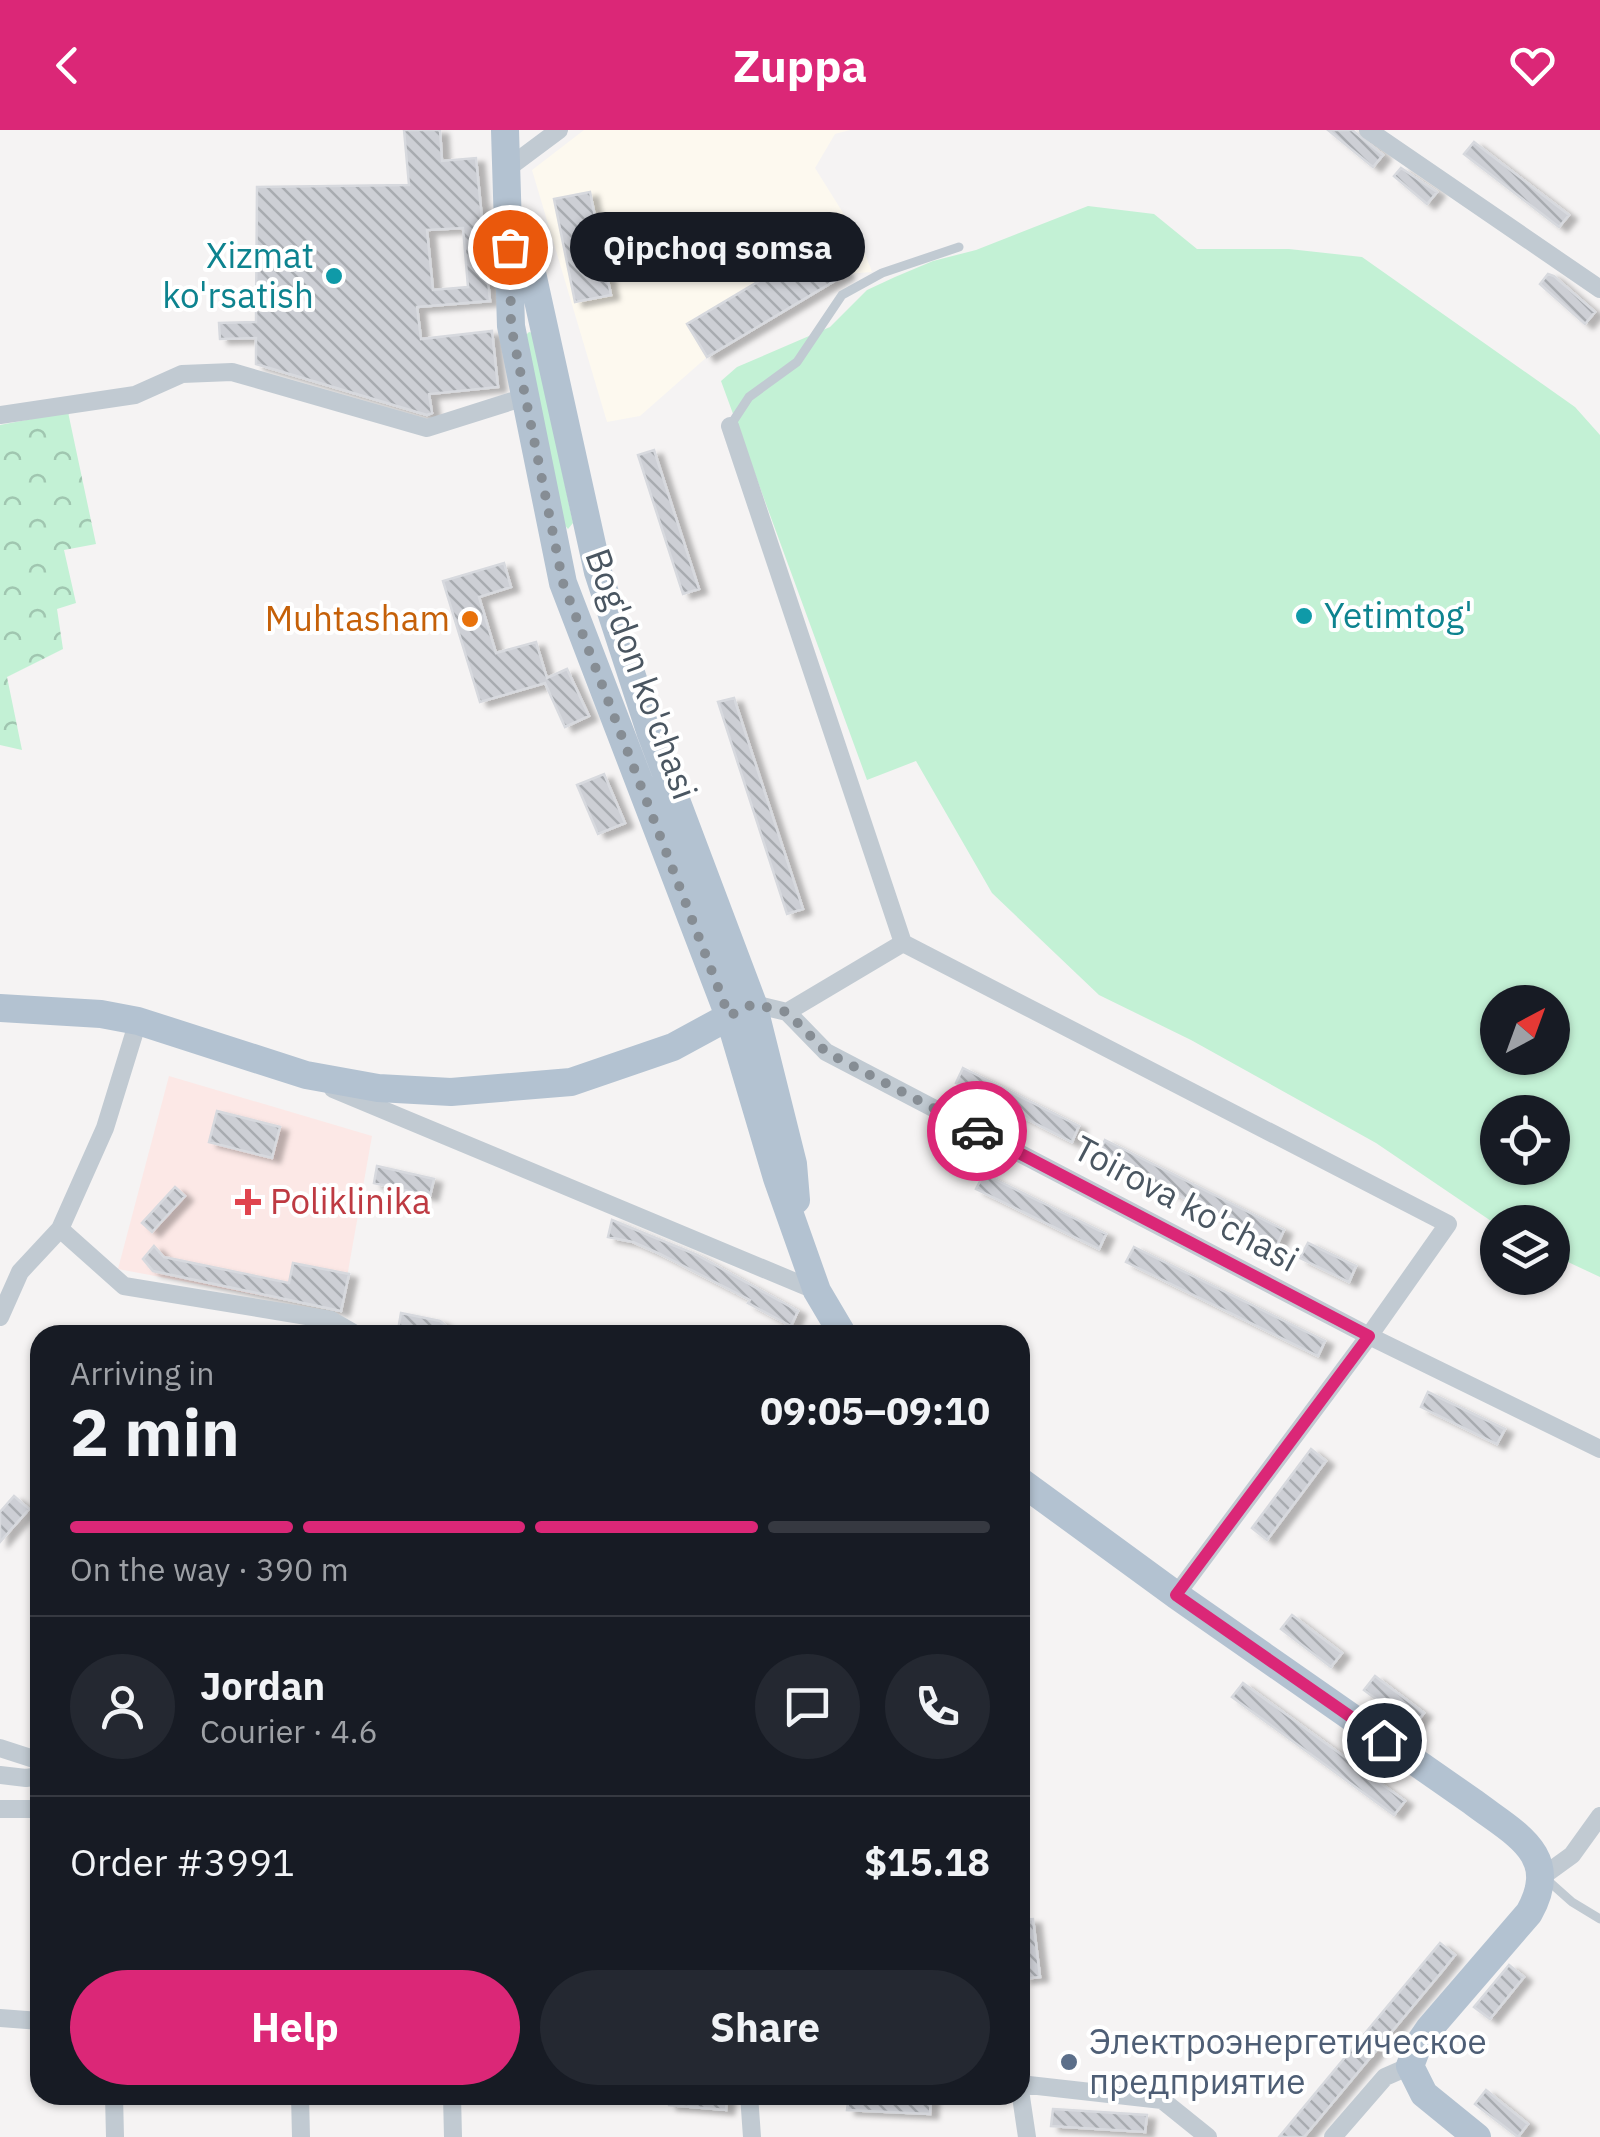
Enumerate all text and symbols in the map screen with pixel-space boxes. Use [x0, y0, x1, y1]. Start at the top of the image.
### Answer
text: Zuppa [733, 36, 867, 94]
icon: back [40, 38, 95, 93]
icon: heart [1505, 38, 1560, 93]
pin [468, 205, 553, 290]
callout: Qipchoq somsa [570, 212, 865, 282]
icon: bag [483, 220, 538, 275]
text: Qipchoq somsa [603, 226, 832, 268]
place label: Xizmat ko'rsatish [162, 232, 314, 318]
marker: Xizmat ko'rsatish [323, 265, 345, 287]
street label: Bog'don ko'chasi [575, 542, 709, 805]
place label: Yetimtog' [1324, 592, 1473, 638]
place label: Muhtasham [265, 595, 450, 641]
marker: Yetimtog' [1293, 605, 1315, 627]
marker: Muhtasham [459, 608, 481, 630]
north arrow [1480, 985, 1570, 1075]
map controls [1480, 985, 1570, 1295]
courier [927, 1081, 1027, 1181]
button: locate [1480, 1095, 1570, 1185]
icon: car [950, 1104, 1005, 1159]
street label: Toirova ko'chasi [1066, 1124, 1307, 1282]
place label: Poliklinika [270, 1178, 431, 1224]
marker: Poliklinika [235, 1189, 261, 1215]
button: layers [1480, 1205, 1570, 1295]
text: Arriving in [70, 1352, 215, 1394]
text: 09:05–09:10 [760, 1386, 990, 1435]
text: 2 min [70, 1389, 240, 1474]
text: On the way · 390 m [70, 1548, 349, 1590]
button: person [70, 1654, 175, 1759]
button: chat [755, 1654, 860, 1759]
button: phone [885, 1654, 990, 1759]
text: Jordan [200, 1661, 325, 1710]
pin [1342, 1698, 1427, 1783]
text: Courier · 4.6 [200, 1710, 378, 1752]
icon: home [1357, 1713, 1412, 1768]
text: Order #3991 [70, 1837, 295, 1886]
text: $15.18 [864, 1837, 990, 1886]
button: Help [70, 1970, 520, 2085]
button: Share [540, 1970, 990, 2085]
place label: Электроэнергетическое предприятие [1089, 2018, 1487, 2104]
marker: Электроэнергетическое предприятие [1058, 2051, 1080, 2073]

